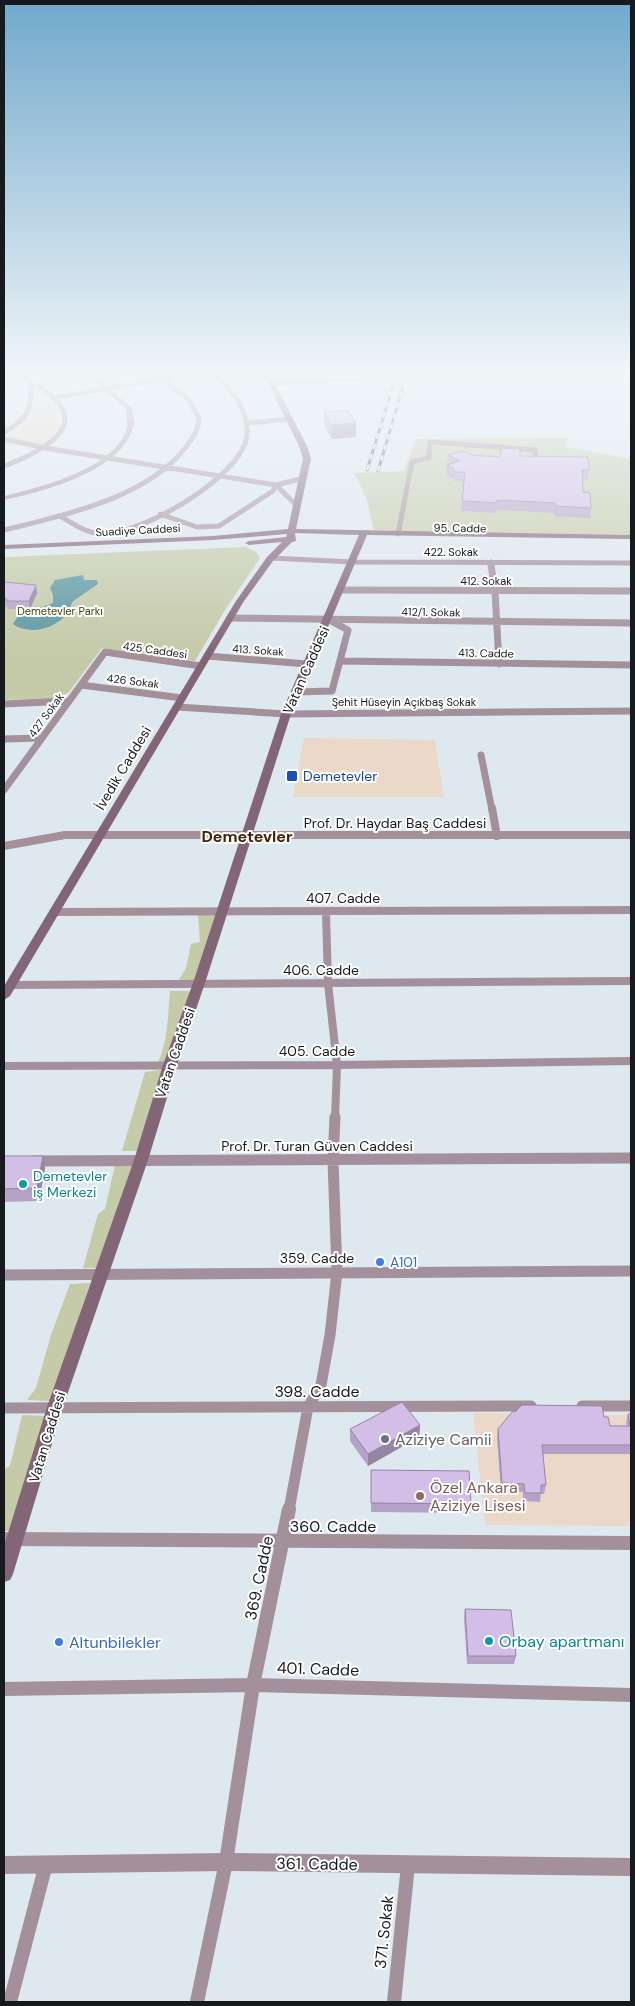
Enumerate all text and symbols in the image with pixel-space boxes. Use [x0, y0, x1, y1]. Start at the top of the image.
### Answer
street label: Suadiye Caddesi [95, 521, 181, 539]
street label: 95. Cadde [434, 521, 486, 535]
street label: 422. Sokak [424, 545, 479, 559]
street label: 412. Sokak [460, 574, 512, 588]
park label: Demetevler Parkı [17, 604, 103, 618]
street label: 412/1. Sokak [401, 604, 461, 620]
street label: Vatan Caddesi [279, 623, 333, 717]
street label: 425 Caddesi [122, 639, 188, 661]
street label: 413. Sokak [232, 641, 285, 659]
street label: 413. Cadde [458, 646, 514, 660]
street label: 426 Sokak [106, 671, 160, 691]
street label: 427 Sokak [25, 690, 67, 740]
street label: Şehit Hüseyin Açıkbaş Sokak [332, 695, 477, 709]
street label: İvedik Caddesi [91, 723, 155, 813]
place label: Demetevler [303, 767, 377, 785]
marker: Demetevler [285, 769, 299, 783]
street label: Prof. Dr. Haydar Baş Caddesi [304, 814, 486, 832]
district label: Demetevler [201, 826, 293, 847]
street label: 407. Cadde [306, 889, 380, 907]
street label: 406. Cadde [283, 961, 359, 979]
street label: Vatan Caddesi [151, 1005, 199, 1101]
street label: 405. Cadde [279, 1042, 355, 1060]
street label: Prof. Dr. Turan Güven Caddesi [221, 1137, 413, 1155]
place label: Demetevler iş Merkezi [33, 1167, 107, 1201]
marker: Demetevler iş Merkezi [17, 1178, 29, 1190]
street label: 359. Cadde [280, 1249, 354, 1267]
place label: A101 [390, 1253, 417, 1271]
marker: A101 [374, 1256, 386, 1268]
street label: 398. Cadde [274, 1381, 360, 1402]
street label: Vatan Caddesi [25, 1389, 69, 1485]
place label: Aziziye Camii [395, 1429, 492, 1450]
marker: Aziziye Camii [379, 1433, 391, 1445]
place label: Özel Ankara Aziziye Lisesi [430, 1477, 526, 1516]
marker: Özel Ankara Aziziye Lisesi [414, 1490, 426, 1502]
street label: 360. Cadde [290, 1516, 376, 1537]
street label: 369. Cadde [240, 1534, 278, 1622]
place label: Orbay apartmanı [499, 1631, 624, 1652]
place label: Altunbilekler [69, 1632, 161, 1653]
marker: Orbay apartmanı [483, 1635, 495, 1647]
marker: Altunbilekler [53, 1636, 65, 1648]
street label: 401. Cadde [276, 1657, 360, 1681]
street label: 361. Cadde [276, 1853, 358, 1875]
street label: 371. Sokak [370, 1894, 398, 1970]

